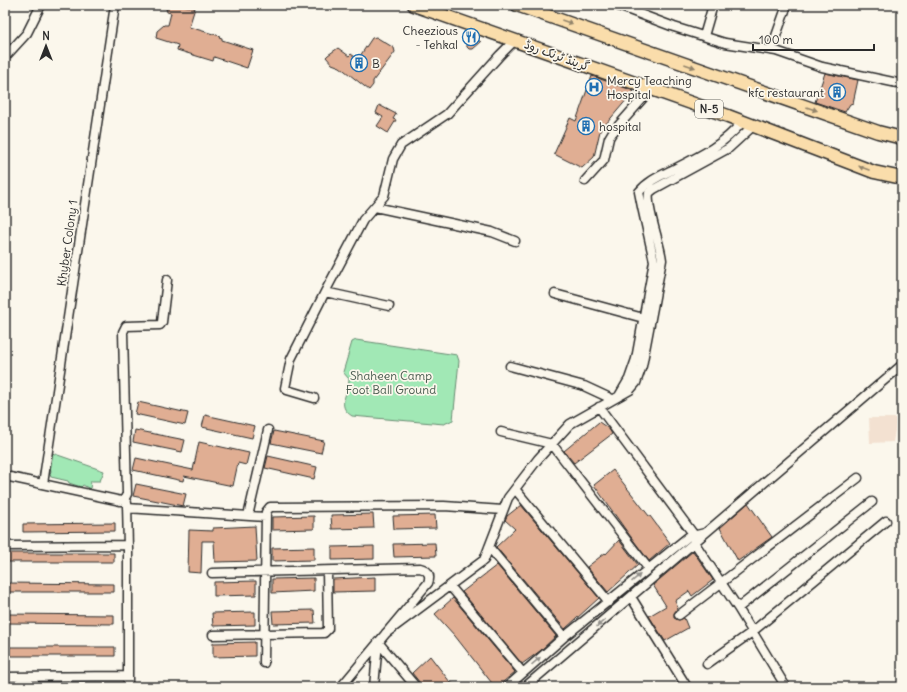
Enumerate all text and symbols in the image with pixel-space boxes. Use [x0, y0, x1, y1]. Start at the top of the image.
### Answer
one-way arrow [562, 20, 574, 26]
place label: Cheezious - Tehkal [403, 23, 458, 52]
north arrow [26, 26, 66, 66]
scale bar [753, 26, 874, 52]
restaurant icon: Cheezious - Tehkal [461, 27, 481, 47]
text: N [42, 29, 50, 43]
text: 100 m [759, 32, 793, 47]
street label: گرینڈ ٹرنک روڈ [522, 36, 592, 75]
building icon: B [349, 53, 369, 73]
place label: B [372, 56, 380, 71]
one-way arrow [684, 63, 696, 69]
place label: Mercy Teaching Hospital [607, 73, 692, 102]
hospital icon: Mercy Teaching Hospital [584, 77, 604, 97]
building icon: kfc restaurant [827, 82, 847, 102]
place label: kfc restaurant [748, 85, 824, 100]
road number: N-5 [695, 100, 723, 118]
one-way arrow [807, 106, 819, 112]
building icon: hospital [576, 116, 596, 136]
place label: hospital [599, 119, 641, 134]
one-way arrow [858, 165, 870, 171]
street label: Khyber Colony 1 [54, 199, 80, 287]
park label: Shaheen Camp Foot Ball Ground [346, 368, 436, 397]
one-way arrow [631, 574, 641, 583]
one-way arrow [596, 618, 607, 627]
one-way arrow [531, 657, 541, 666]

